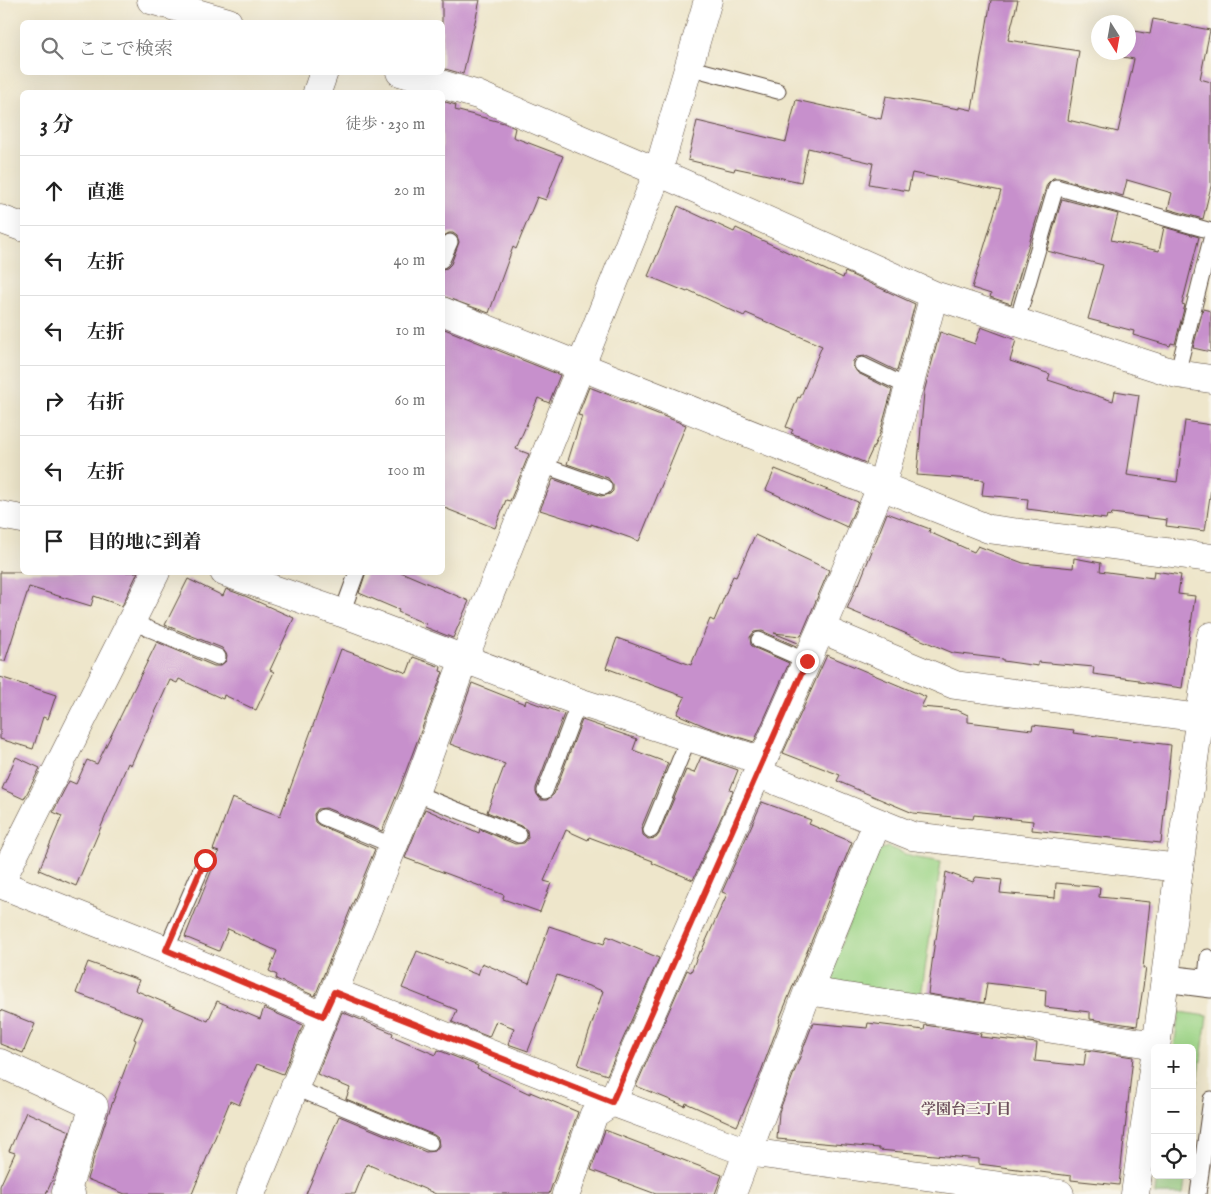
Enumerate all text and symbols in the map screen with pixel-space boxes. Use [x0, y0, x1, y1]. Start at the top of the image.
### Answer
north arrow [1091, 15, 1136, 60]
search box [20, 20, 445, 75]
icon: search [38, 34, 66, 62]
text: ここで検索 [78, 38, 173, 62]
text: 3 分 [40, 112, 73, 139]
text: 徒歩 · 230 m [345, 115, 425, 135]
icon: ahead [40, 177, 68, 205]
text: 直進 [87, 181, 125, 205]
text: 20 m [394, 181, 425, 201]
icon: left [40, 247, 68, 275]
text: 左折 [87, 251, 125, 275]
text: 40 m [393, 251, 425, 271]
icon: left [40, 317, 68, 345]
text: 左折 [87, 321, 125, 345]
text: 10 m [395, 321, 425, 341]
icon: right [40, 387, 68, 415]
text: 右折 [87, 391, 125, 415]
text: 60 m [395, 391, 425, 411]
icon: left [40, 457, 68, 485]
text: 左折 [87, 461, 125, 485]
text: 100 m [388, 461, 425, 481]
icon: arrive [40, 527, 68, 555]
text: 目的地に到着 [87, 531, 201, 555]
route end [796, 650, 819, 673]
route start [194, 849, 217, 872]
map controls [1151, 1044, 1196, 1179]
button: + [1151, 1044, 1196, 1089]
button: − [1151, 1089, 1196, 1134]
district label: 学園台三丁目 [921, 1100, 1011, 1119]
button: locate [1151, 1134, 1196, 1179]

